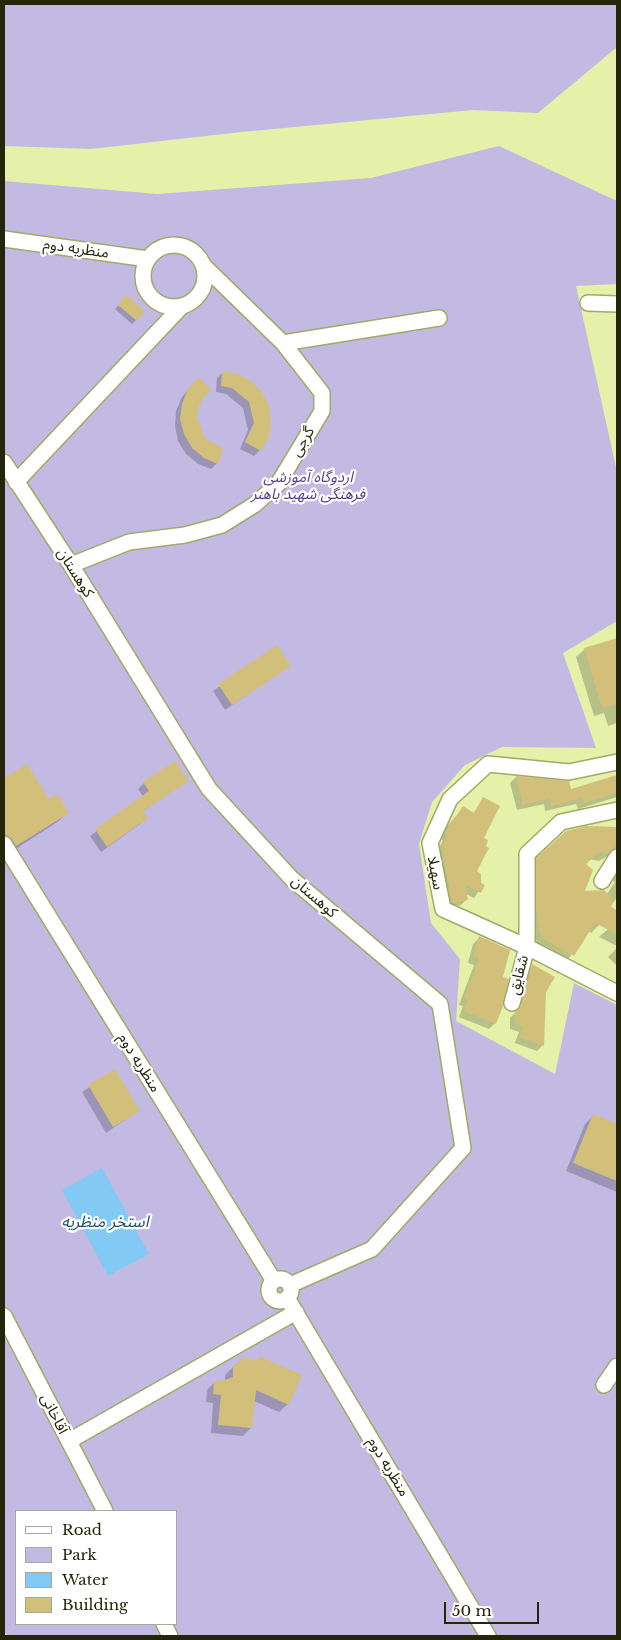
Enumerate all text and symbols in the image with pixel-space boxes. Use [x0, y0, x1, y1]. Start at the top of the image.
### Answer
street label: منظریه دوم [42, 235, 110, 263]
street label: گرجی [287, 424, 319, 460]
park label: اردوگاه آموزشی فرهنگی شهید باهنر [251, 469, 365, 504]
street label: کوهستان [53, 545, 97, 601]
street label: سهیلا [423, 855, 447, 891]
street label: کوهستان [287, 872, 341, 922]
street label: شقایق [505, 953, 533, 997]
street label: منظریه دوم [114, 1030, 164, 1096]
water label: استخر منظریه [62, 1212, 148, 1232]
street label: آقاخانی [36, 1391, 72, 1437]
street label: منظریه دوم [363, 1434, 413, 1500]
legend [15, 1510, 178, 1625]
text: Road [62, 1520, 102, 1539]
text: Park [62, 1545, 97, 1564]
text: Water [62, 1570, 108, 1589]
scale bar [446, 1592, 541, 1624]
text: Building [62, 1595, 128, 1614]
text: 50 m [452, 1601, 492, 1620]

